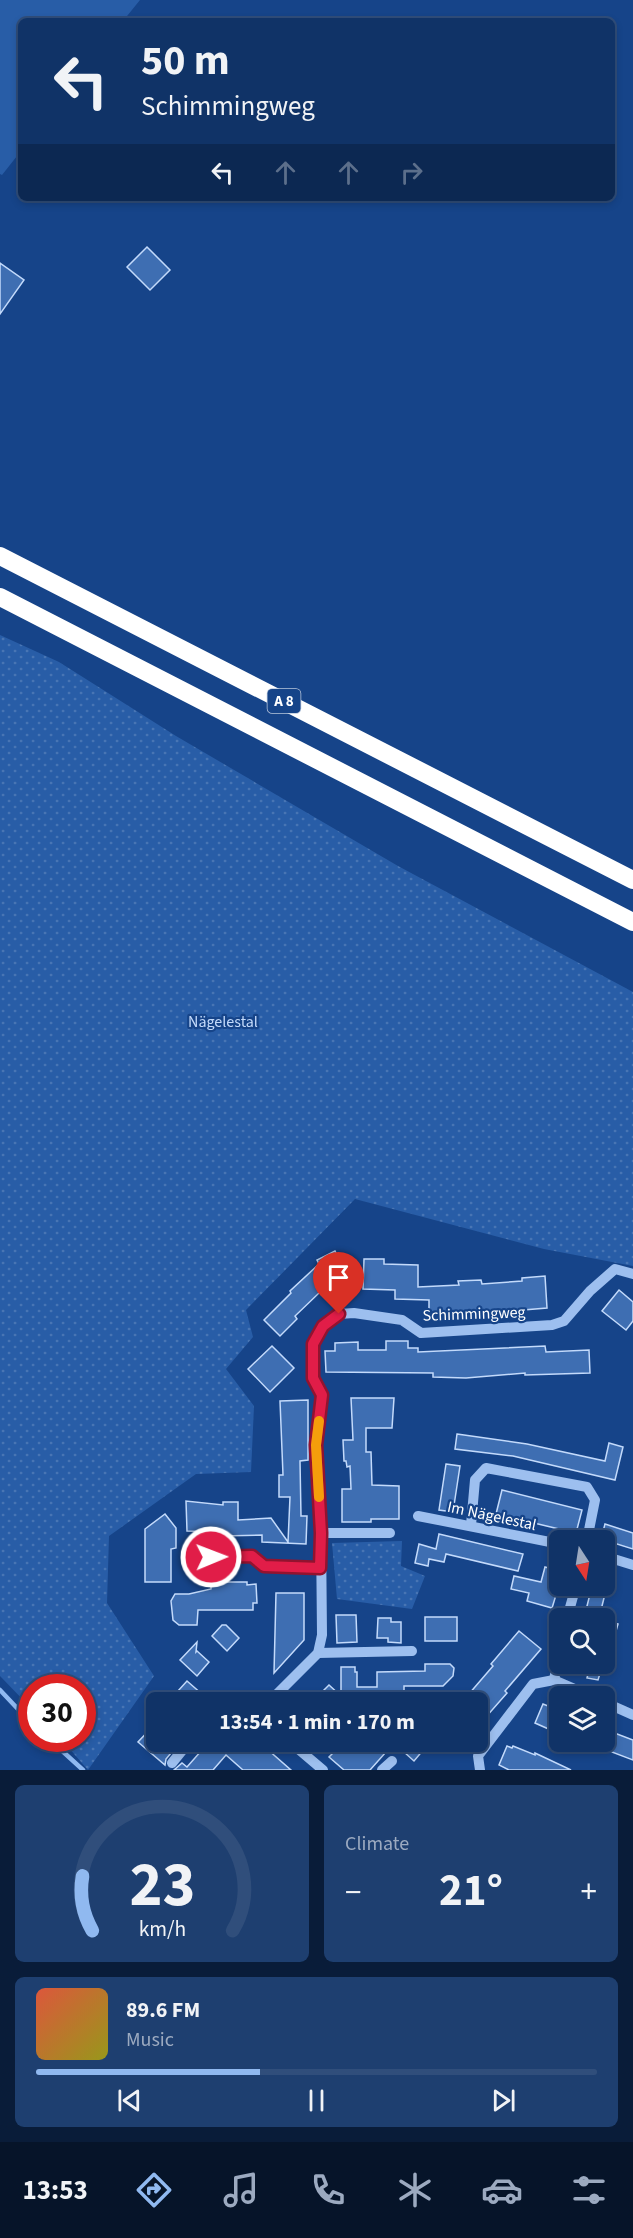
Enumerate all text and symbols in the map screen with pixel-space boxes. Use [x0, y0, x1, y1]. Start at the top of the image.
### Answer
text: 50 m [141, 31, 230, 91]
icon: left [42, 42, 120, 120]
text: Schimmingweg [141, 87, 315, 126]
icon: left [206, 156, 239, 189]
icon: ahead [269, 156, 302, 189]
icon: ahead [332, 156, 365, 189]
icon: right [395, 156, 428, 189]
road number: A 8 [268, 689, 300, 713]
park label: Nägelestal [188, 1011, 258, 1033]
pin [313, 1252, 364, 1314]
icon: arrive [322, 1261, 355, 1294]
street label: Schimmingweg [422, 1301, 526, 1327]
street label: Im Nägelestal [445, 1496, 538, 1536]
position arrow [179, 1525, 243, 1589]
north arrow [549, 1530, 615, 1596]
map controls [549, 1530, 615, 1752]
button: search [549, 1608, 615, 1674]
speed limit sign: 30 [18, 1674, 96, 1752]
button: layers [549, 1686, 615, 1752]
text: 13:54 · 1 min · 170 m [219, 1706, 415, 1738]
text: Climate [345, 1830, 409, 1858]
text: 23 [129, 1841, 195, 1930]
text: 21° [439, 1859, 503, 1923]
text: − [345, 1869, 361, 1916]
text: + [581, 1869, 597, 1916]
text: km/h [138, 1914, 186, 1945]
text: 89.6 FM [126, 1994, 200, 2026]
text: Music [126, 2026, 174, 2054]
icon: previous [113, 2084, 146, 2117]
icon: pause [300, 2084, 333, 2117]
icon: next [487, 2084, 520, 2117]
icon: directions [133, 2169, 175, 2211]
icon: music [220, 2169, 262, 2211]
icon: phone [307, 2169, 349, 2211]
icon: climate [394, 2169, 436, 2211]
icon: car [481, 2169, 523, 2211]
icon: filters [568, 2169, 610, 2211]
text: 13:53 [23, 2171, 88, 2210]

